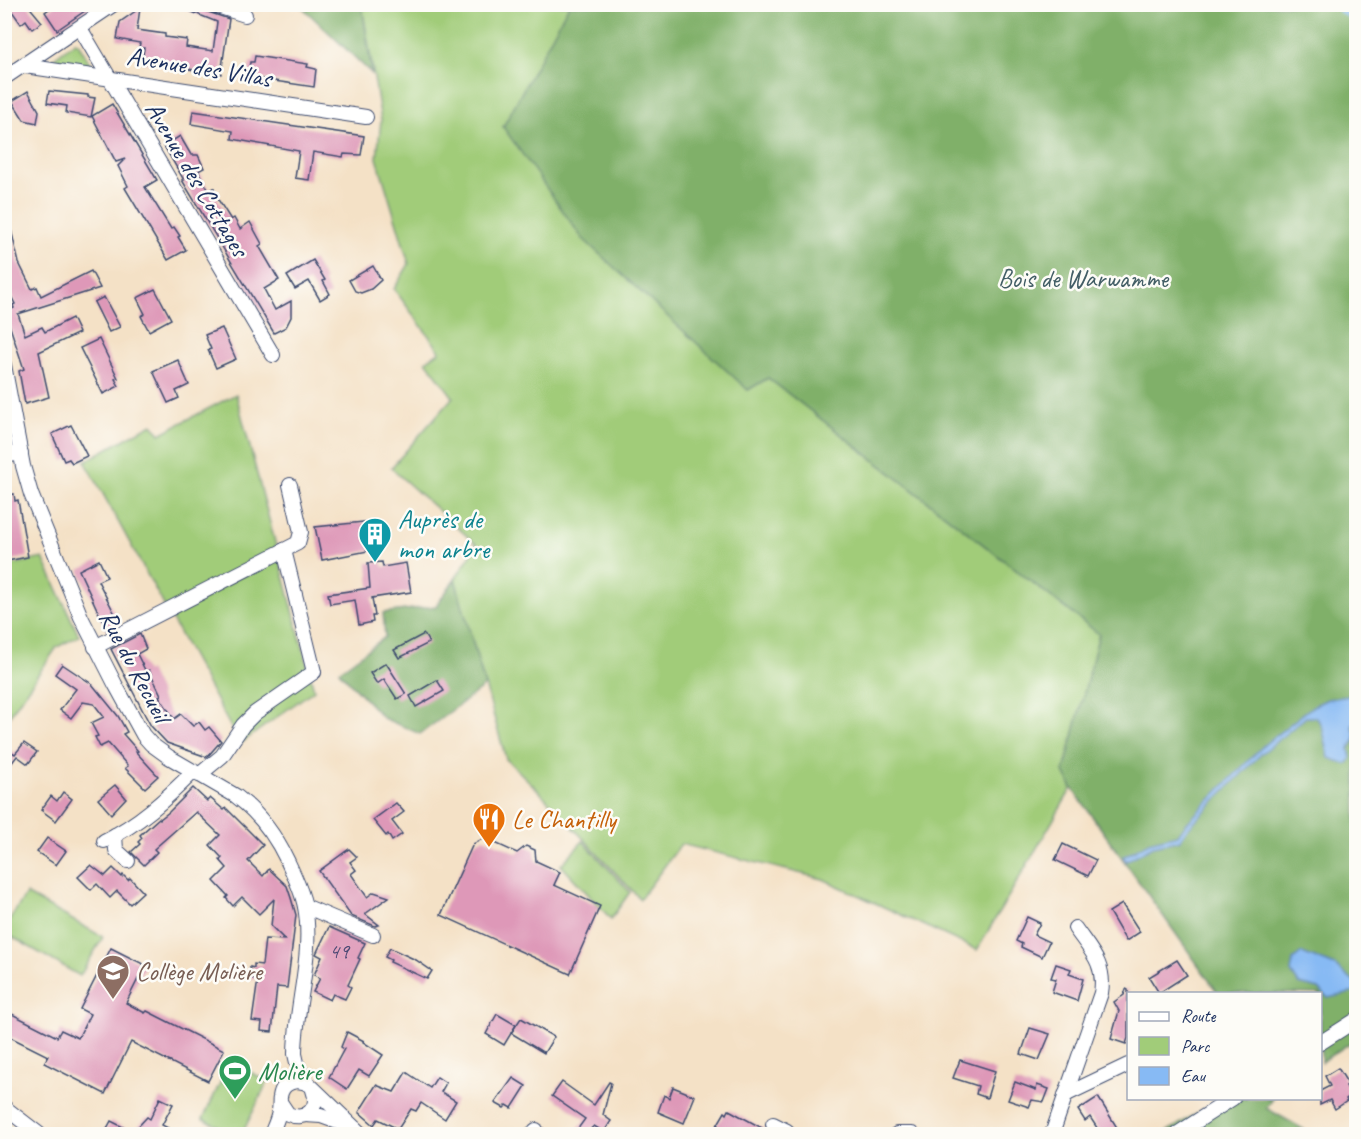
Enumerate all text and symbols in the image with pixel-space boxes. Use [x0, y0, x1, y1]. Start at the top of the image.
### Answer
street label: Avenue des Villas [124, 39, 276, 95]
street label: Avenue des Cottages [138, 95, 257, 265]
park label: Bois de Warwamme [998, 262, 1169, 295]
place label: Auprès de mon arbre [398, 503, 491, 566]
building icon: Auprès de mon arbre [357, 516, 393, 563]
street label: Rue du Recueil [92, 604, 180, 732]
restaurant icon: Le Chantilly [471, 801, 507, 848]
place label: Le Chantilly [512, 803, 618, 836]
house number: 49 [329, 937, 351, 965]
school or university icon: Collège Molière [95, 953, 131, 1000]
place label: Collège Molière [136, 955, 265, 988]
legend [1127, 992, 1322, 1100]
text: Route [1181, 1005, 1216, 1027]
text: Parc [1181, 1035, 1210, 1057]
sports icon: Molière [217, 1053, 253, 1100]
place label: Molière [258, 1055, 324, 1088]
text: Eau [1181, 1065, 1206, 1087]

